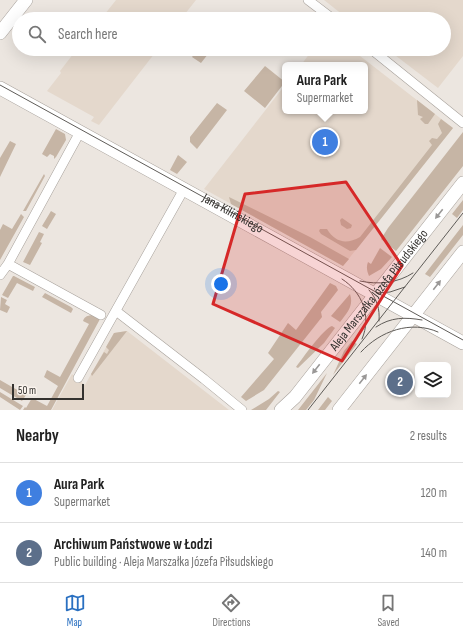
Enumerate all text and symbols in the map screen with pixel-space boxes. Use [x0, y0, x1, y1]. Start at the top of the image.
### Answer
search box [12, 12, 451, 56]
icon: search [26, 23, 48, 45]
text: Search here [58, 25, 118, 44]
popup [282, 62, 368, 114]
text: Aura Park [297, 71, 347, 90]
text: Supermarket [297, 90, 353, 106]
pin: 1 [312, 127, 338, 157]
street label: Jana Kilińskiego [199, 190, 266, 237]
one-way arrow [435, 208, 443, 219]
street label: Aleja Marszałka Józefa Piłsudskiego [326, 226, 432, 355]
your location [211, 274, 231, 294]
one-way arrow [433, 279, 442, 290]
map controls [415, 362, 451, 398]
button: layers [415, 362, 451, 398]
one-way arrow [312, 364, 321, 375]
pin: 2 [387, 367, 413, 397]
one-way arrow [359, 374, 367, 385]
scale bar [12, 382, 84, 401]
text: 50 m [18, 384, 36, 397]
text: Nearby [16, 426, 59, 446]
text: 2 results [410, 428, 447, 444]
text: Aura Park [54, 475, 104, 494]
text: 1 [26, 485, 32, 501]
text: 120 m [421, 485, 447, 501]
text: Supermarket [54, 494, 110, 510]
text: Archiwum Państwowe w Łodzi [54, 535, 212, 554]
text: 2 [26, 545, 32, 561]
text: 140 m [421, 545, 447, 561]
text: Public building · Aleja Marszałka Józefa Piłsudskiego [54, 554, 273, 570]
tab: Map [64, 592, 86, 629]
tab: Directions [213, 592, 250, 629]
tab: Saved [377, 592, 399, 629]

